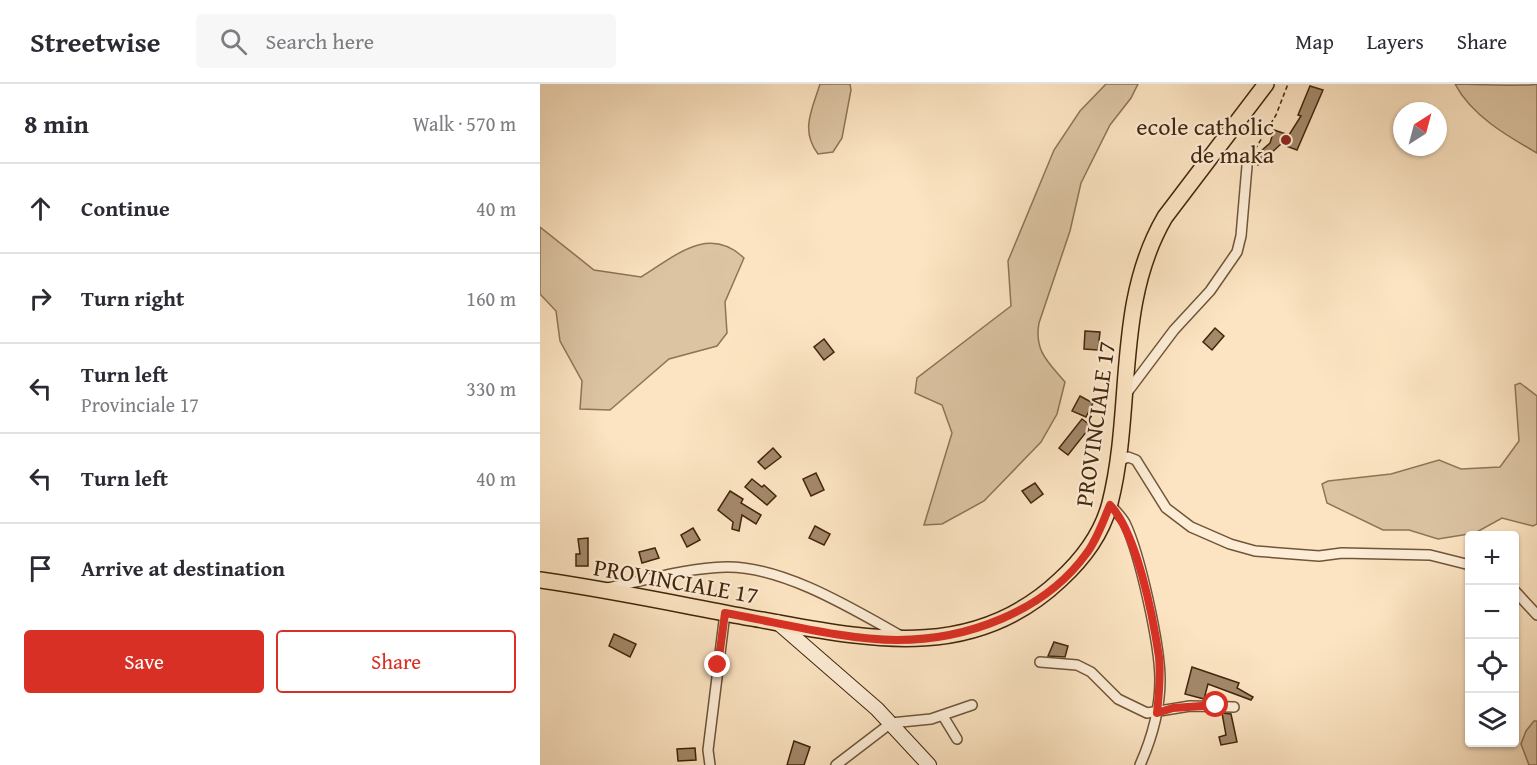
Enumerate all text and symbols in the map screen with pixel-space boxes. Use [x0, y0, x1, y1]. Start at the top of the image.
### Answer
search box [196, 14, 616, 68]
text: Streetwise [30, 21, 160, 62]
icon: search [217, 25, 250, 58]
text: Search here [265, 25, 374, 57]
text: Map [1295, 26, 1334, 57]
text: Layers [1367, 26, 1424, 57]
text: Share [1457, 26, 1507, 57]
north arrow [1393, 102, 1447, 156]
text: 8 min [24, 104, 89, 143]
text: Walk · 570 m [413, 109, 516, 138]
place label: ecole catholic de maka [1136, 109, 1275, 172]
marker: ecole catholic de maka [1279, 133, 1293, 147]
icon: ahead [24, 192, 57, 225]
text: Continue [81, 192, 170, 224]
text: 40 m [476, 194, 516, 223]
icon: right [24, 282, 57, 315]
text: Turn right [81, 282, 184, 314]
text: 160 m [466, 284, 516, 313]
street label: PROVINCIALE 17 [1066, 339, 1124, 509]
text: Turn left [81, 358, 168, 390]
icon: left [24, 372, 57, 405]
text: 330 m [466, 374, 516, 403]
text: Provinciale 17 [81, 390, 199, 419]
icon: left [24, 462, 57, 495]
text: Turn left [81, 462, 168, 494]
text: 40 m [476, 464, 516, 493]
map controls [1465, 531, 1519, 747]
button: + [1465, 531, 1519, 585]
street label: PROVINCIALE 17 [591, 549, 761, 613]
icon: arrive [24, 552, 57, 585]
text: Arrive at destination [81, 552, 285, 584]
button: − [1465, 585, 1519, 639]
button: Save [24, 630, 264, 693]
button: Share [276, 630, 516, 693]
button: locate [1465, 639, 1519, 693]
route end [704, 651, 730, 677]
route start [1202, 691, 1228, 717]
button: layers [1465, 693, 1519, 747]

